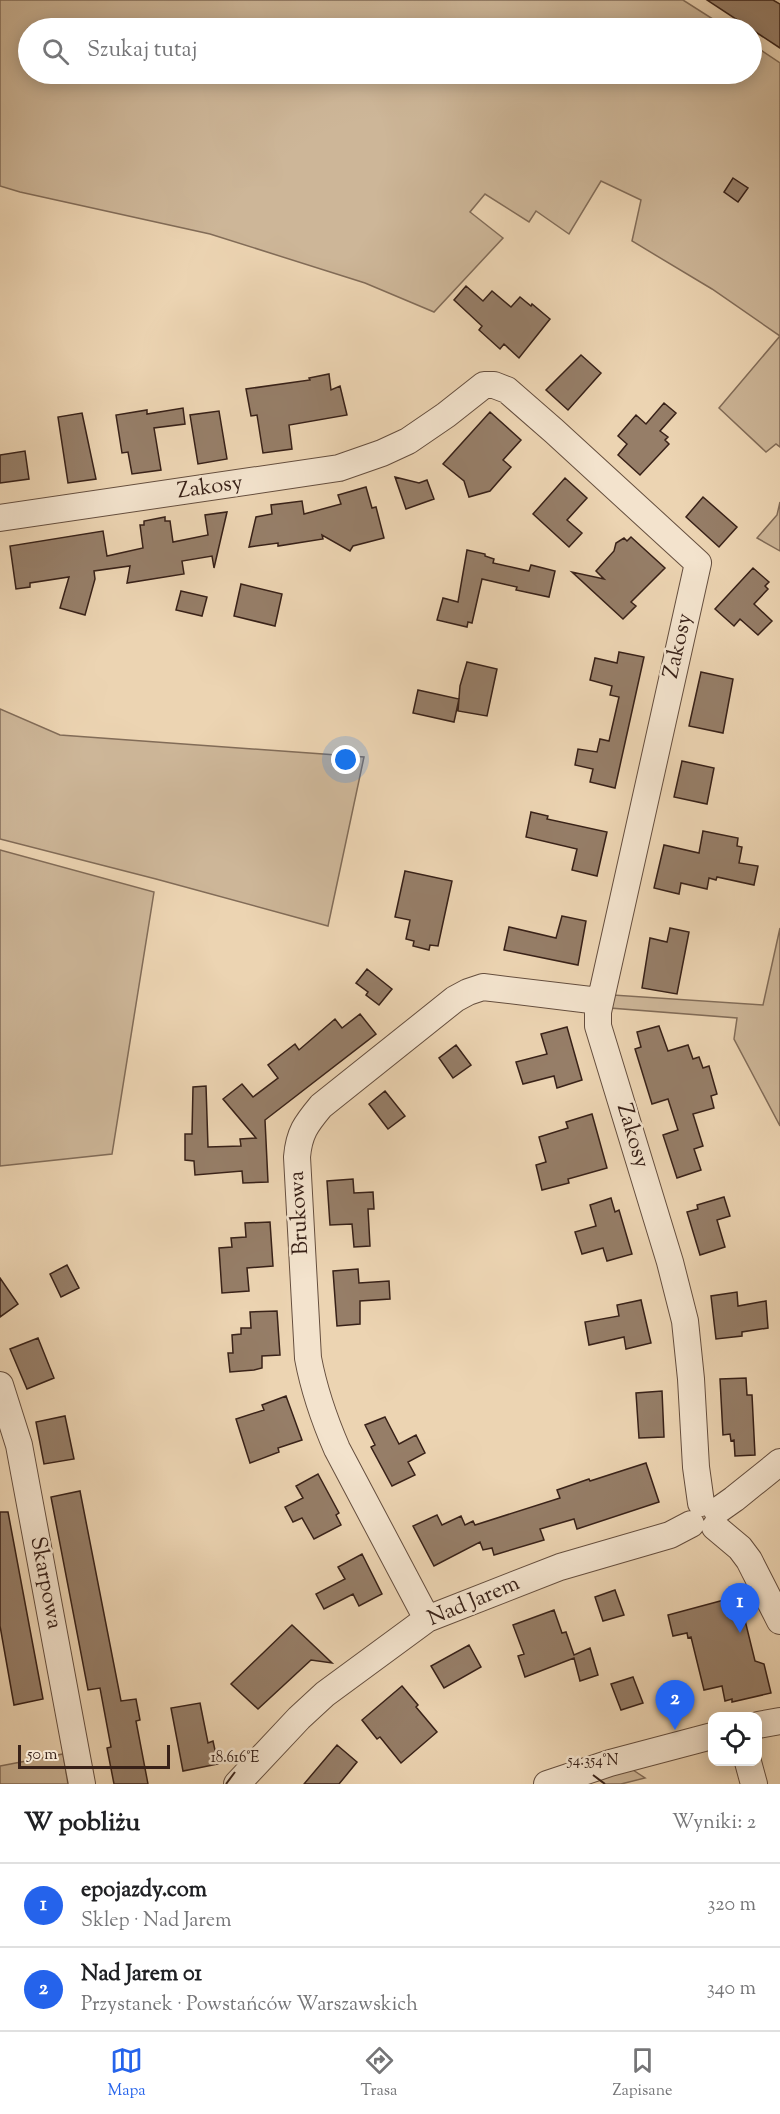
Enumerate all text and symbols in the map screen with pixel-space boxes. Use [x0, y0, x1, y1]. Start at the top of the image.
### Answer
search box [18, 18, 762, 84]
icon: search [39, 35, 72, 68]
text: Szukaj tutaj [87, 35, 198, 67]
street label: Zakosy [175, 468, 245, 508]
street label: Zakosy [656, 610, 702, 682]
your location [331, 745, 360, 774]
street label: Zakosy [607, 1100, 657, 1172]
street label: Brukowa [282, 1170, 318, 1256]
street label: Skarpowa [20, 1534, 70, 1632]
street label: Nad Jarem [423, 1568, 525, 1636]
pin: 1 [720, 1584, 760, 1633]
pin: 2 [656, 1680, 694, 1730]
map controls [708, 1712, 762, 1766]
button: locate [708, 1712, 762, 1766]
scale bar [18, 1742, 170, 1770]
text: 50 m [27, 1744, 58, 1767]
text: 18.616°E [211, 1748, 259, 1769]
text: 54.354°N [567, 1751, 618, 1772]
text: W pobliżu [24, 1805, 140, 1842]
text: Wyniki: 2 [672, 1809, 756, 1838]
text: epojazdy.com [81, 1875, 207, 1907]
text: 1 [40, 1891, 47, 1920]
text: 320 m [707, 1891, 756, 1920]
text: Sklep · Nad Jarem [81, 1907, 232, 1936]
text: Nad Jarem 01 [81, 1959, 202, 1991]
text: 2 [39, 1975, 48, 2004]
text: 340 m [707, 1975, 756, 2004]
text: Przystanek · Powstańców Warszawskich [81, 1991, 418, 2020]
tab: Mapa [107, 2044, 146, 2103]
tab: Trasa [361, 2044, 397, 2103]
tab: Zapisane [612, 2044, 673, 2103]

